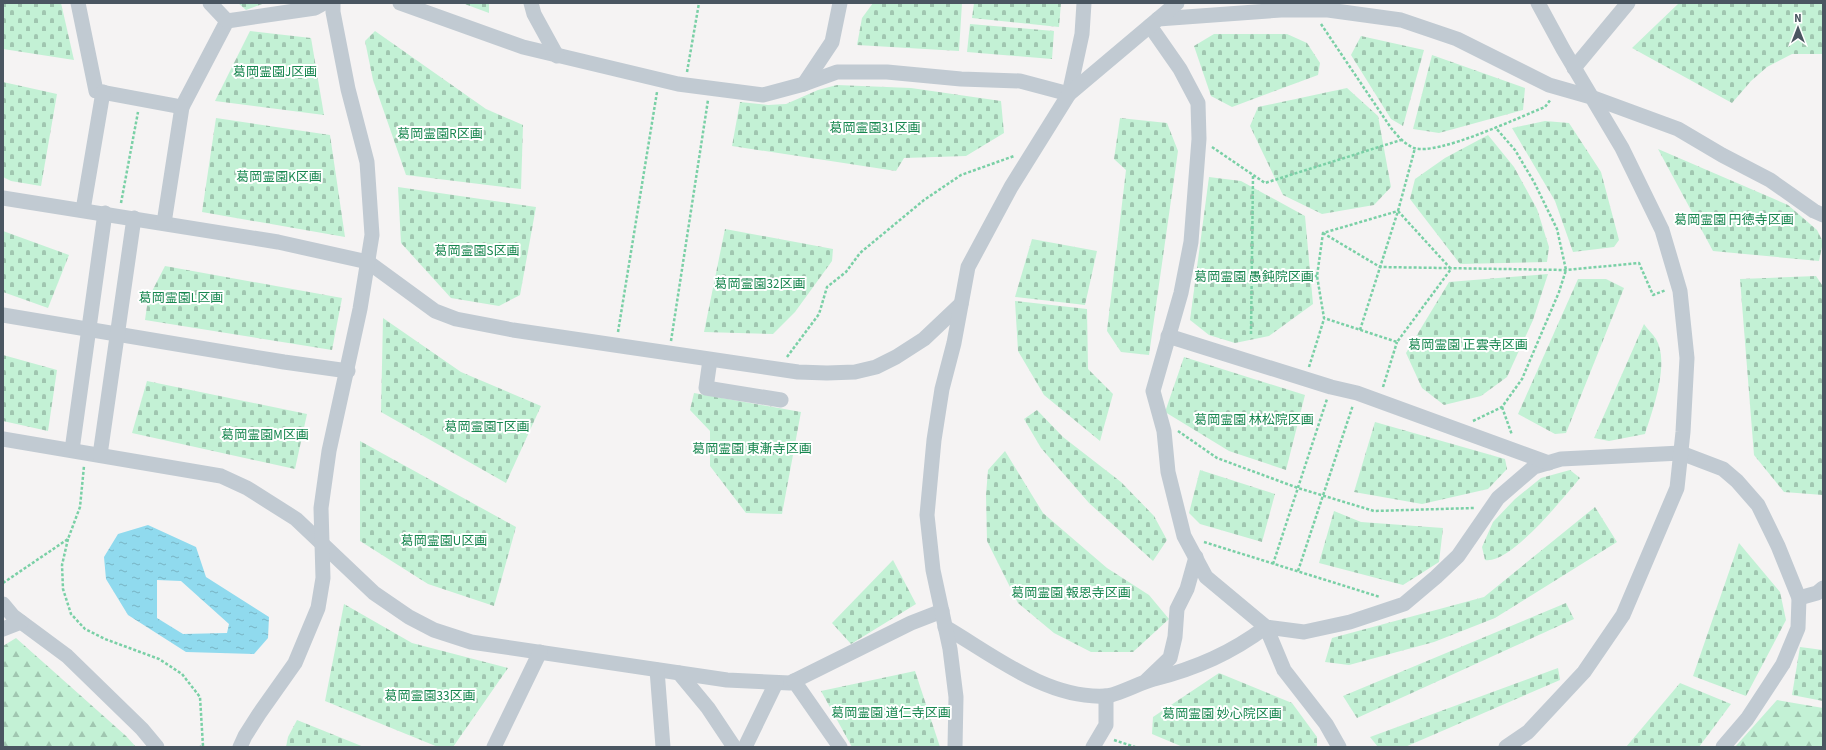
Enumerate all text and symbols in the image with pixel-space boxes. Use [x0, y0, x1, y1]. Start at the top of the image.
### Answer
north arrow [1778, 8, 1818, 48]
text: N [1794, 11, 1802, 26]
park label: 葛岡霊園J区画 [233, 63, 317, 81]
park label: 葛岡霊園31区画 [830, 119, 920, 137]
park label: 葛岡霊園R区画 [397, 125, 483, 143]
park label: 葛岡霊園K区画 [236, 168, 322, 186]
park label: 葛岡霊園 円徳寺区画 [1674, 211, 1794, 229]
park label: 葛岡霊園S区画 [435, 242, 519, 260]
park label: 葛岡霊園 愚鈍院区画 [1194, 268, 1314, 286]
park label: 葛岡霊園32区画 [715, 275, 805, 293]
park label: 葛岡霊園L区画 [139, 289, 223, 307]
park label: 葛岡霊園 正雲寺区画 [1408, 336, 1528, 354]
park label: 葛岡霊園 林松院区画 [1194, 411, 1314, 429]
park label: 葛岡霊園T区画 [445, 418, 529, 436]
park label: 葛岡霊園M区画 [221, 426, 309, 444]
park label: 葛岡霊園 東漸寺区画 [692, 440, 812, 458]
park label: 葛岡霊園U区画 [401, 532, 487, 550]
park label: 葛岡霊園 報恩寺区画 [1011, 584, 1131, 602]
park label: 葛岡霊園33区画 [385, 687, 475, 705]
park label: 葛岡霊園 道仁寺区画 [831, 704, 951, 722]
park label: 葛岡霊園 妙心院区画 [1162, 705, 1282, 723]

